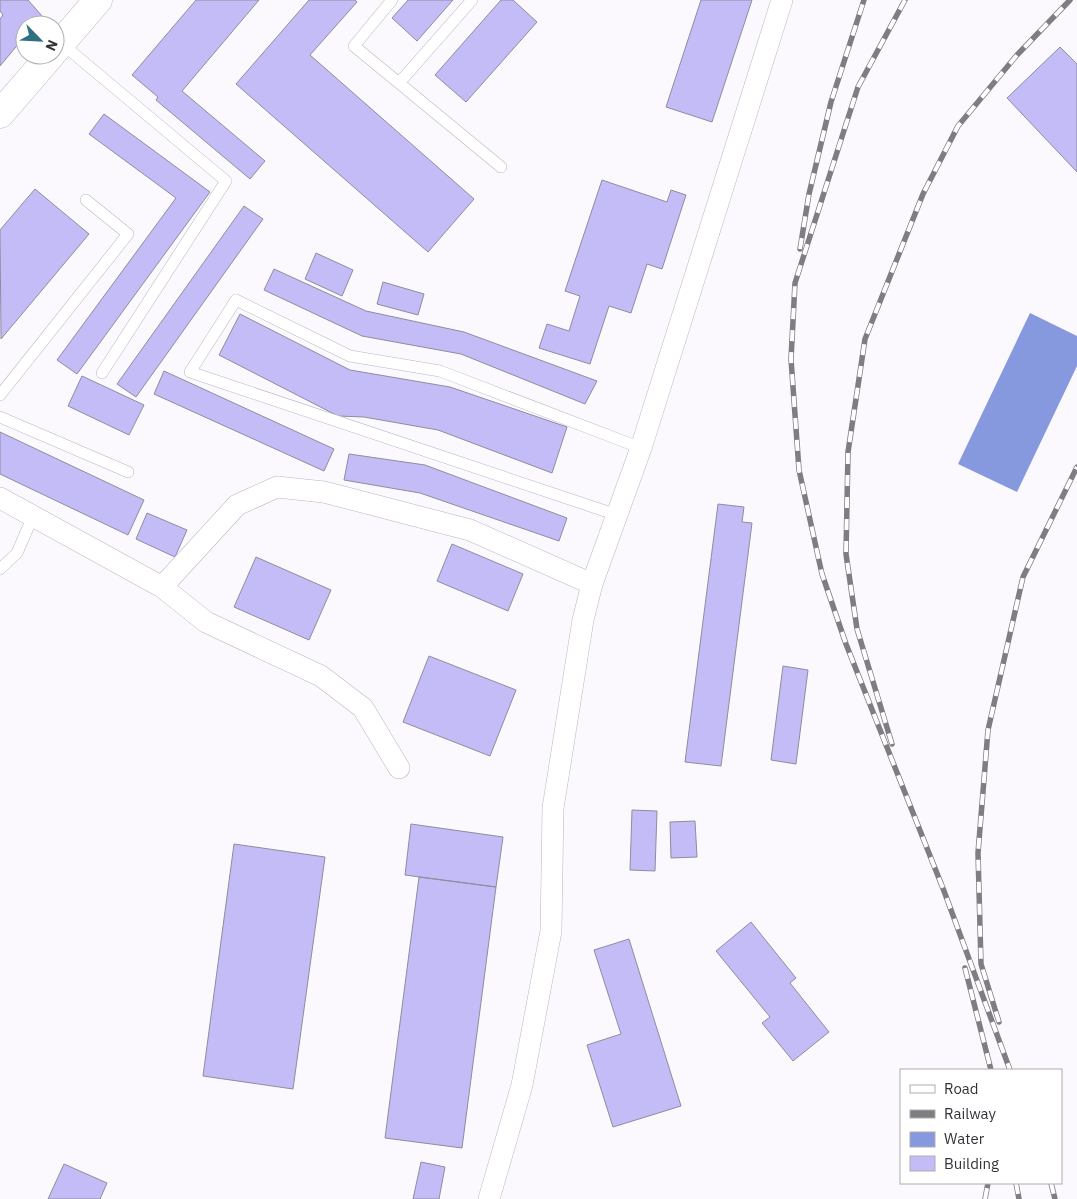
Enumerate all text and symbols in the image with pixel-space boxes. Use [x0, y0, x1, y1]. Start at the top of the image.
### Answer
north arrow [15, 15, 65, 65]
text: N [42, 37, 62, 54]
legend [900, 1069, 1062, 1184]
text: Road [944, 1079, 979, 1098]
text: Railway [944, 1104, 997, 1123]
text: Water [944, 1129, 985, 1148]
text: Building [944, 1154, 999, 1173]

